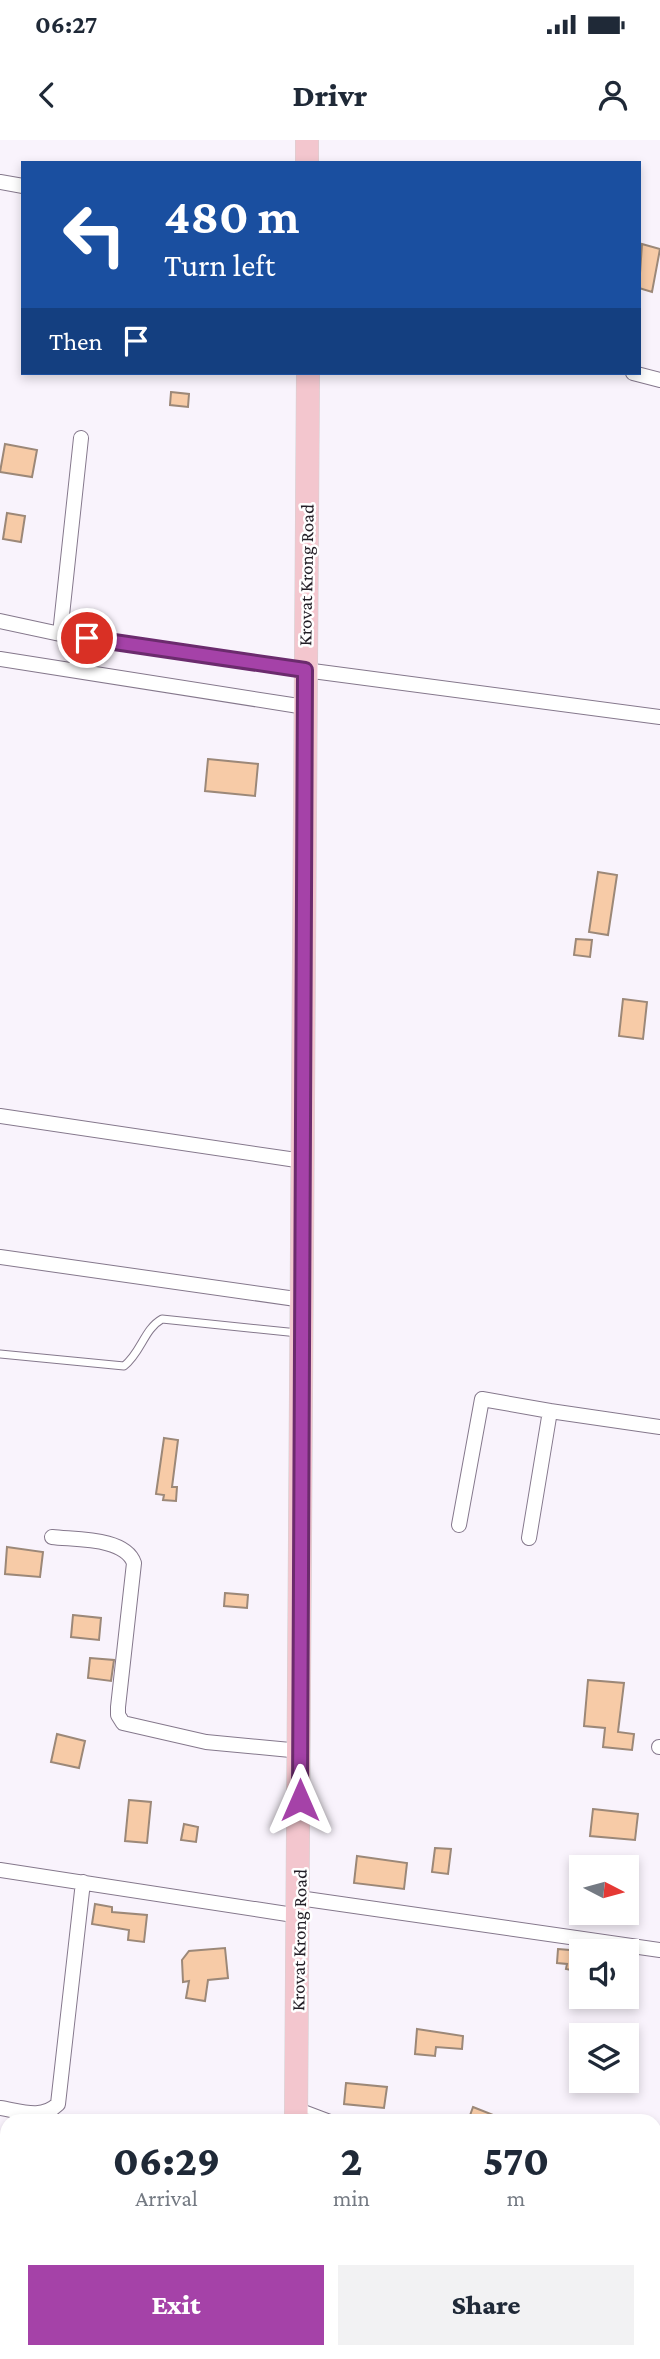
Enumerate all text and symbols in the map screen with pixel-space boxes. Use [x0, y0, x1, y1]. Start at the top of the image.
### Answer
text: 06:27 [35, 10, 97, 39]
icon: back [28, 76, 66, 114]
icon: person [594, 76, 632, 114]
text: Drivr [292, 77, 368, 113]
icon: left [49, 189, 140, 280]
text: 480 m [164, 189, 300, 244]
text: Turn left [164, 247, 275, 283]
icon: arrive [117, 322, 155, 360]
text: Then [49, 327, 103, 356]
street label: Krovat Krong Road [294, 504, 318, 646]
pin [57, 608, 117, 668]
icon: arrive [68, 619, 106, 657]
position arrow [263, 1763, 337, 1837]
north arrow [569, 1855, 639, 1925]
map controls [569, 1855, 639, 2093]
street label: Krovat Krong Road [287, 1869, 311, 2011]
button: sound [569, 1939, 639, 2009]
button: layers [569, 2023, 639, 2093]
text: 06:29 [113, 2137, 220, 2184]
text: 2 [341, 2137, 363, 2184]
text: 570 [483, 2137, 549, 2184]
text: Arrival [135, 2185, 198, 2211]
text: min [333, 2185, 370, 2211]
text: m [507, 2185, 525, 2211]
button: Exit [28, 2265, 324, 2345]
button: Share [338, 2265, 634, 2345]

